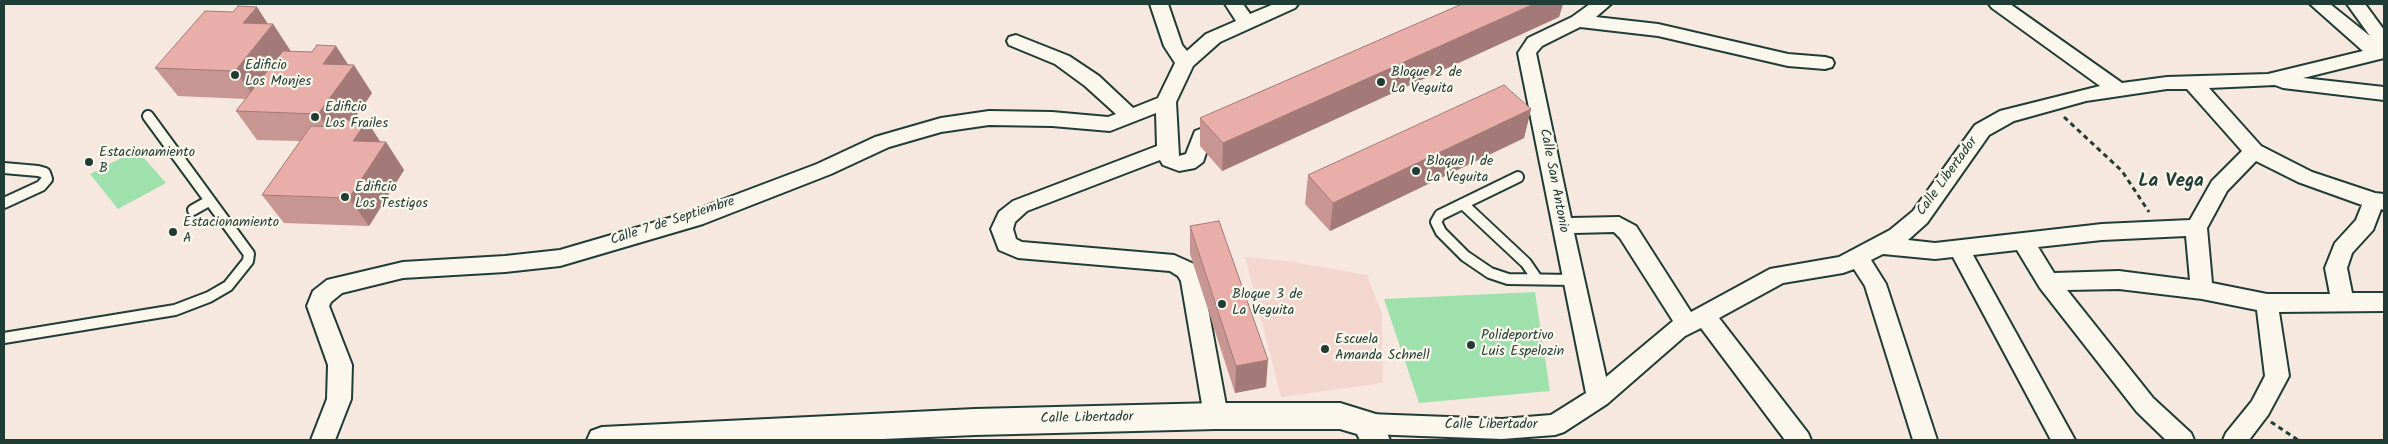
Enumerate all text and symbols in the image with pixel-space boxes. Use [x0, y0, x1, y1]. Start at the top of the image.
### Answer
place label: Edificio Los Monjes [245, 59, 311, 92]
place label: Bloque 2 de La Veguita [1391, 66, 1462, 98]
marker: Edificio Los Monjes [229, 69, 241, 81]
marker: Bloque 2 de La Veguita [1375, 76, 1387, 88]
place label: Edificio Los Frailes [325, 101, 388, 134]
marker: Edificio Los Frailes [309, 111, 321, 123]
street label: Calle San Antonio [1535, 128, 1571, 234]
street label: Calle Libertador [1914, 134, 1982, 220]
place label: Estacionamiento B [99, 146, 195, 178]
place label: Bloque 1 de La Veguita [1426, 155, 1493, 188]
marker: Estacionamiento B [83, 156, 95, 168]
marker: Bloque 1 de La Veguita [1410, 165, 1422, 177]
district label: La Vega [2138, 172, 2204, 194]
place label: Edificio Los Testigos [355, 181, 428, 213]
marker: Edificio Los Testigos [339, 191, 351, 203]
street label: Calle 7 de Septiembre [609, 194, 737, 250]
place label: Estacionamiento A [183, 216, 279, 248]
marker: Estacionamiento A [167, 226, 179, 238]
place label: Bloque 3 de La Veguita [1232, 288, 1303, 321]
marker: Bloque 3 de La Veguita [1216, 298, 1228, 310]
place label: Polideportivo Luis Espelozin [1481, 329, 1564, 362]
place label: Escuela Amanda Schnell [1335, 333, 1430, 366]
marker: Polideportivo Luis Espelozin [1465, 339, 1477, 351]
marker: Escuela Amanda Schnell [1319, 343, 1331, 355]
street label: Calle Libertador [1040, 410, 1134, 428]
street label: Calle Libertador [1445, 418, 1537, 434]

